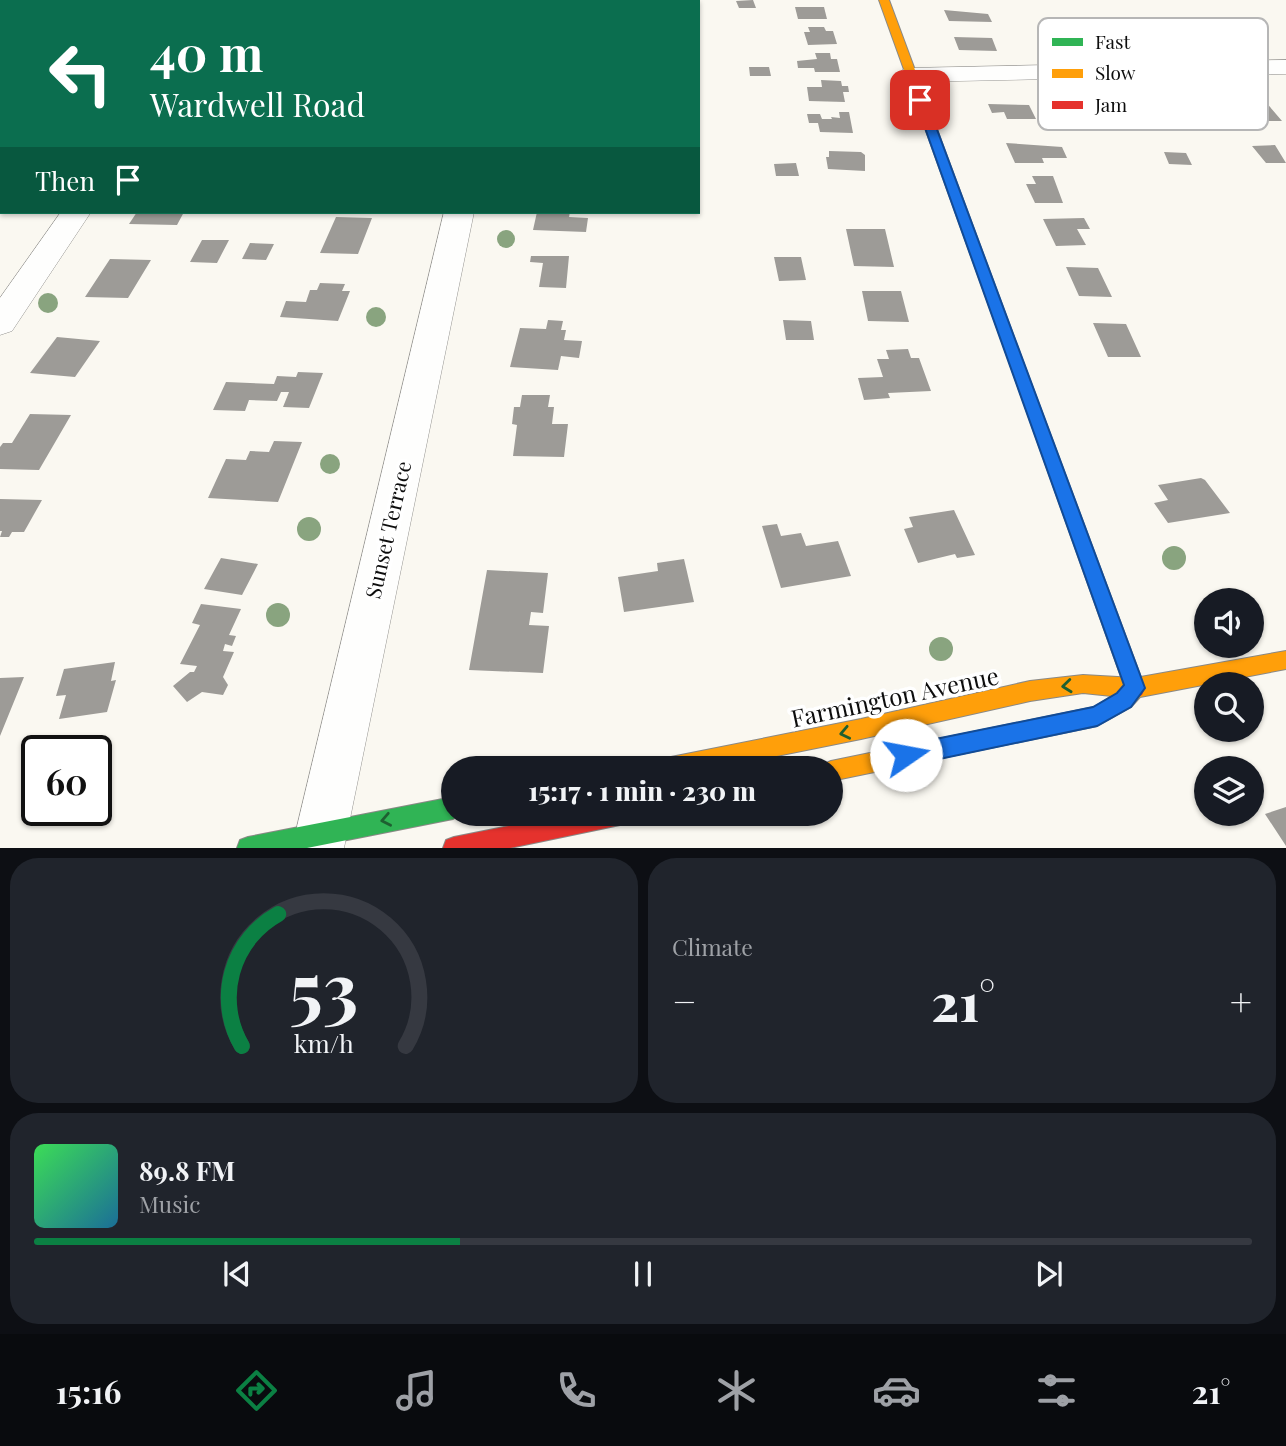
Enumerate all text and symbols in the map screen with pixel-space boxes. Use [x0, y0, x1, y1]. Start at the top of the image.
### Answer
legend [1038, 18, 1268, 130]
text: 40 m [150, 19, 263, 84]
icon: left [35, 28, 126, 119]
text: Fast [1095, 28, 1131, 54]
text: Slow [1095, 59, 1136, 85]
pin [890, 70, 950, 130]
icon: arrive [901, 81, 939, 119]
text: Wardwell Road [150, 82, 365, 125]
text: Jam [1094, 91, 1127, 117]
icon: arrive [109, 161, 147, 199]
text: Then [35, 163, 95, 198]
street label: Sunset Terrace [358, 458, 417, 601]
map controls [1194, 588, 1264, 826]
button: sound [1194, 588, 1264, 658]
street label: Farmington Avenue [788, 658, 1001, 734]
button: search [1194, 672, 1264, 742]
one-way arrow [1061, 678, 1073, 693]
position arrow [869, 718, 943, 792]
one-way arrow [839, 724, 851, 739]
speed limit sign: 60 [21, 735, 112, 826]
button: layers [1194, 756, 1264, 826]
text: 15:17 · 1 min · 230 m [528, 773, 756, 808]
one-way arrow [380, 812, 392, 827]
text: Climate [672, 931, 753, 962]
text: 53 [290, 938, 358, 1035]
text: 21° [931, 966, 995, 1035]
text: − [672, 975, 697, 1026]
text: + [1230, 975, 1252, 1026]
text: km/h [294, 1026, 354, 1059]
text: 89.8 FM [139, 1153, 235, 1188]
text: Music [139, 1188, 200, 1219]
icon: previous [218, 1255, 256, 1293]
icon: pause [624, 1255, 662, 1293]
icon: next [1030, 1255, 1068, 1293]
icon: directions [232, 1366, 281, 1415]
icon: music [392, 1366, 441, 1415]
icon: phone [552, 1366, 601, 1415]
icon: climate [712, 1366, 761, 1415]
icon: car [872, 1366, 921, 1415]
icon: filters [1032, 1366, 1081, 1415]
text: 15:16 [55, 1369, 122, 1412]
text: 21° [1192, 1369, 1231, 1412]

